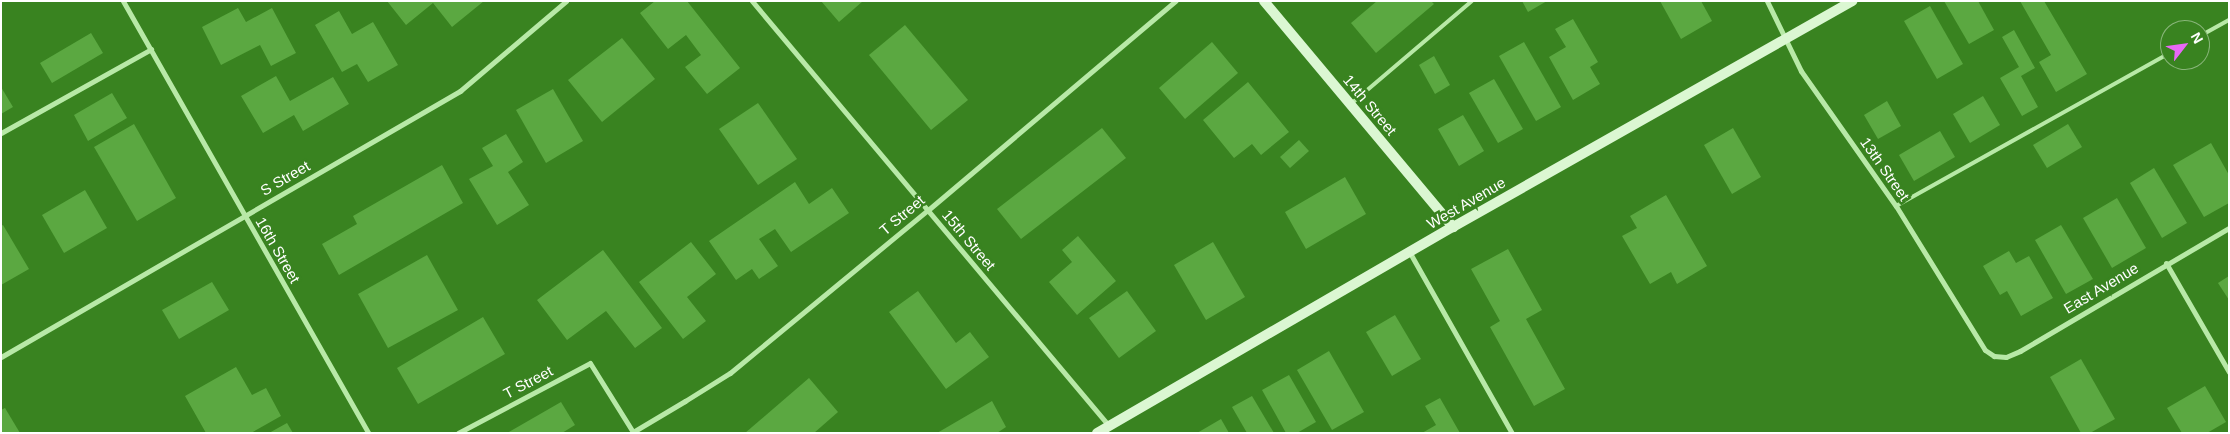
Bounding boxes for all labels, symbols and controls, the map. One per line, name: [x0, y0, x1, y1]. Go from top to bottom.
north arrow: [2160, 20, 2210, 70]
text: N: [2188, 30, 2207, 46]
street label: 14th Street: [1340, 71, 1400, 139]
street label: 13th Street: [1857, 134, 1913, 204]
street label: S Street: [257, 157, 313, 199]
street label: West Avenue: [1423, 173, 1509, 233]
street label: T Street: [876, 191, 928, 239]
street label: 15th Street: [939, 206, 999, 274]
street label: 16th Street: [252, 214, 304, 286]
street label: East Avenue: [2060, 258, 2142, 318]
street label: T Street: [500, 362, 556, 402]

